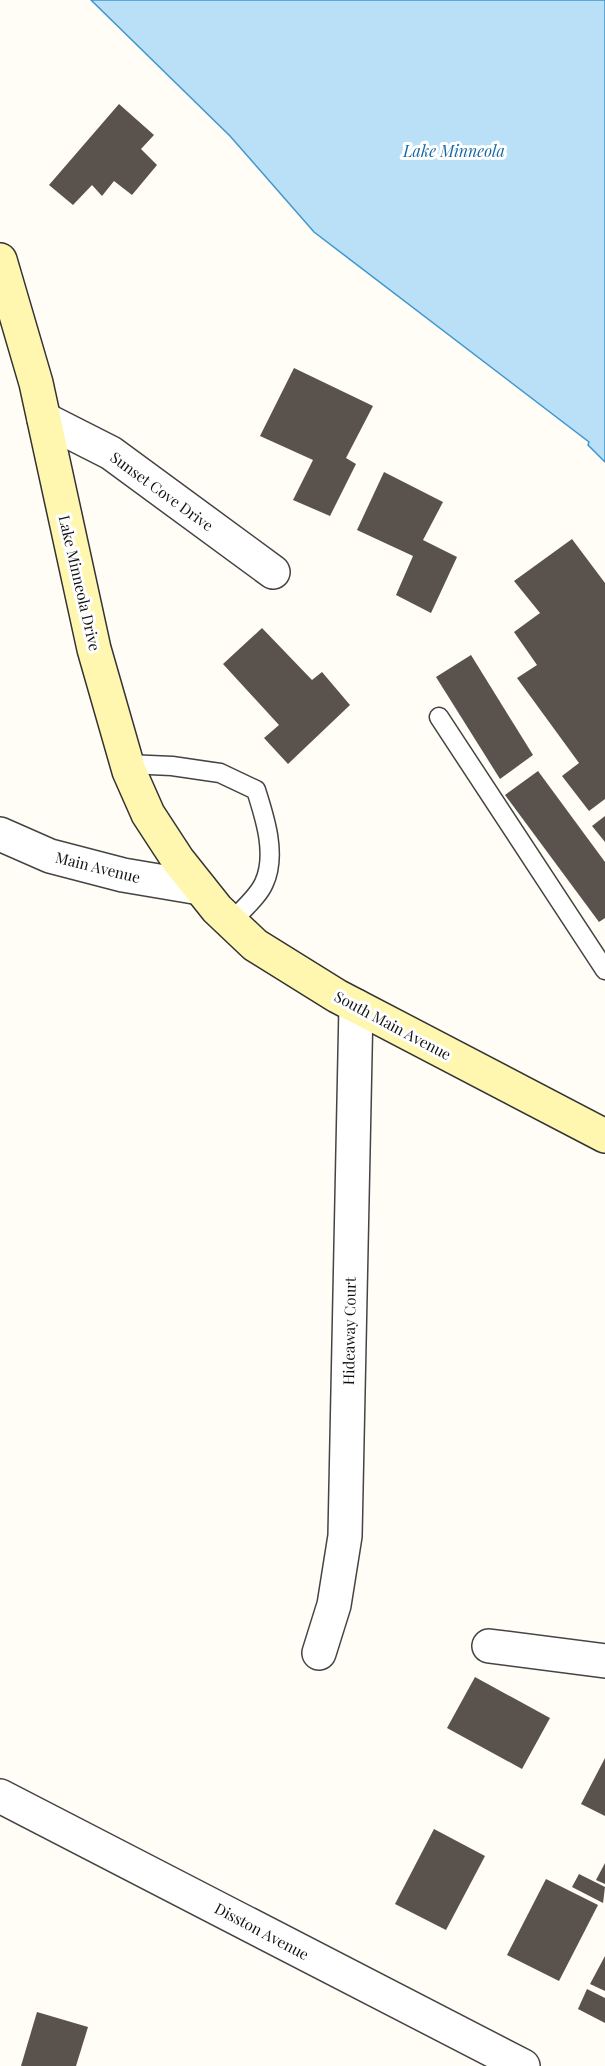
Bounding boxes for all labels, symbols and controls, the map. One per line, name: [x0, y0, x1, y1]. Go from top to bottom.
water label: Lake Minneola: [402, 140, 505, 161]
street label: Sunset Cove Drive: [107, 447, 217, 535]
street label: Lake Minneola Drive: [55, 513, 105, 653]
street label: Main Avenue: [54, 847, 142, 887]
street label: South Main Avenue: [331, 986, 455, 1064]
street label: Hideaway Court: [338, 1276, 360, 1385]
street label: Disston Avenue: [211, 1898, 313, 1964]

